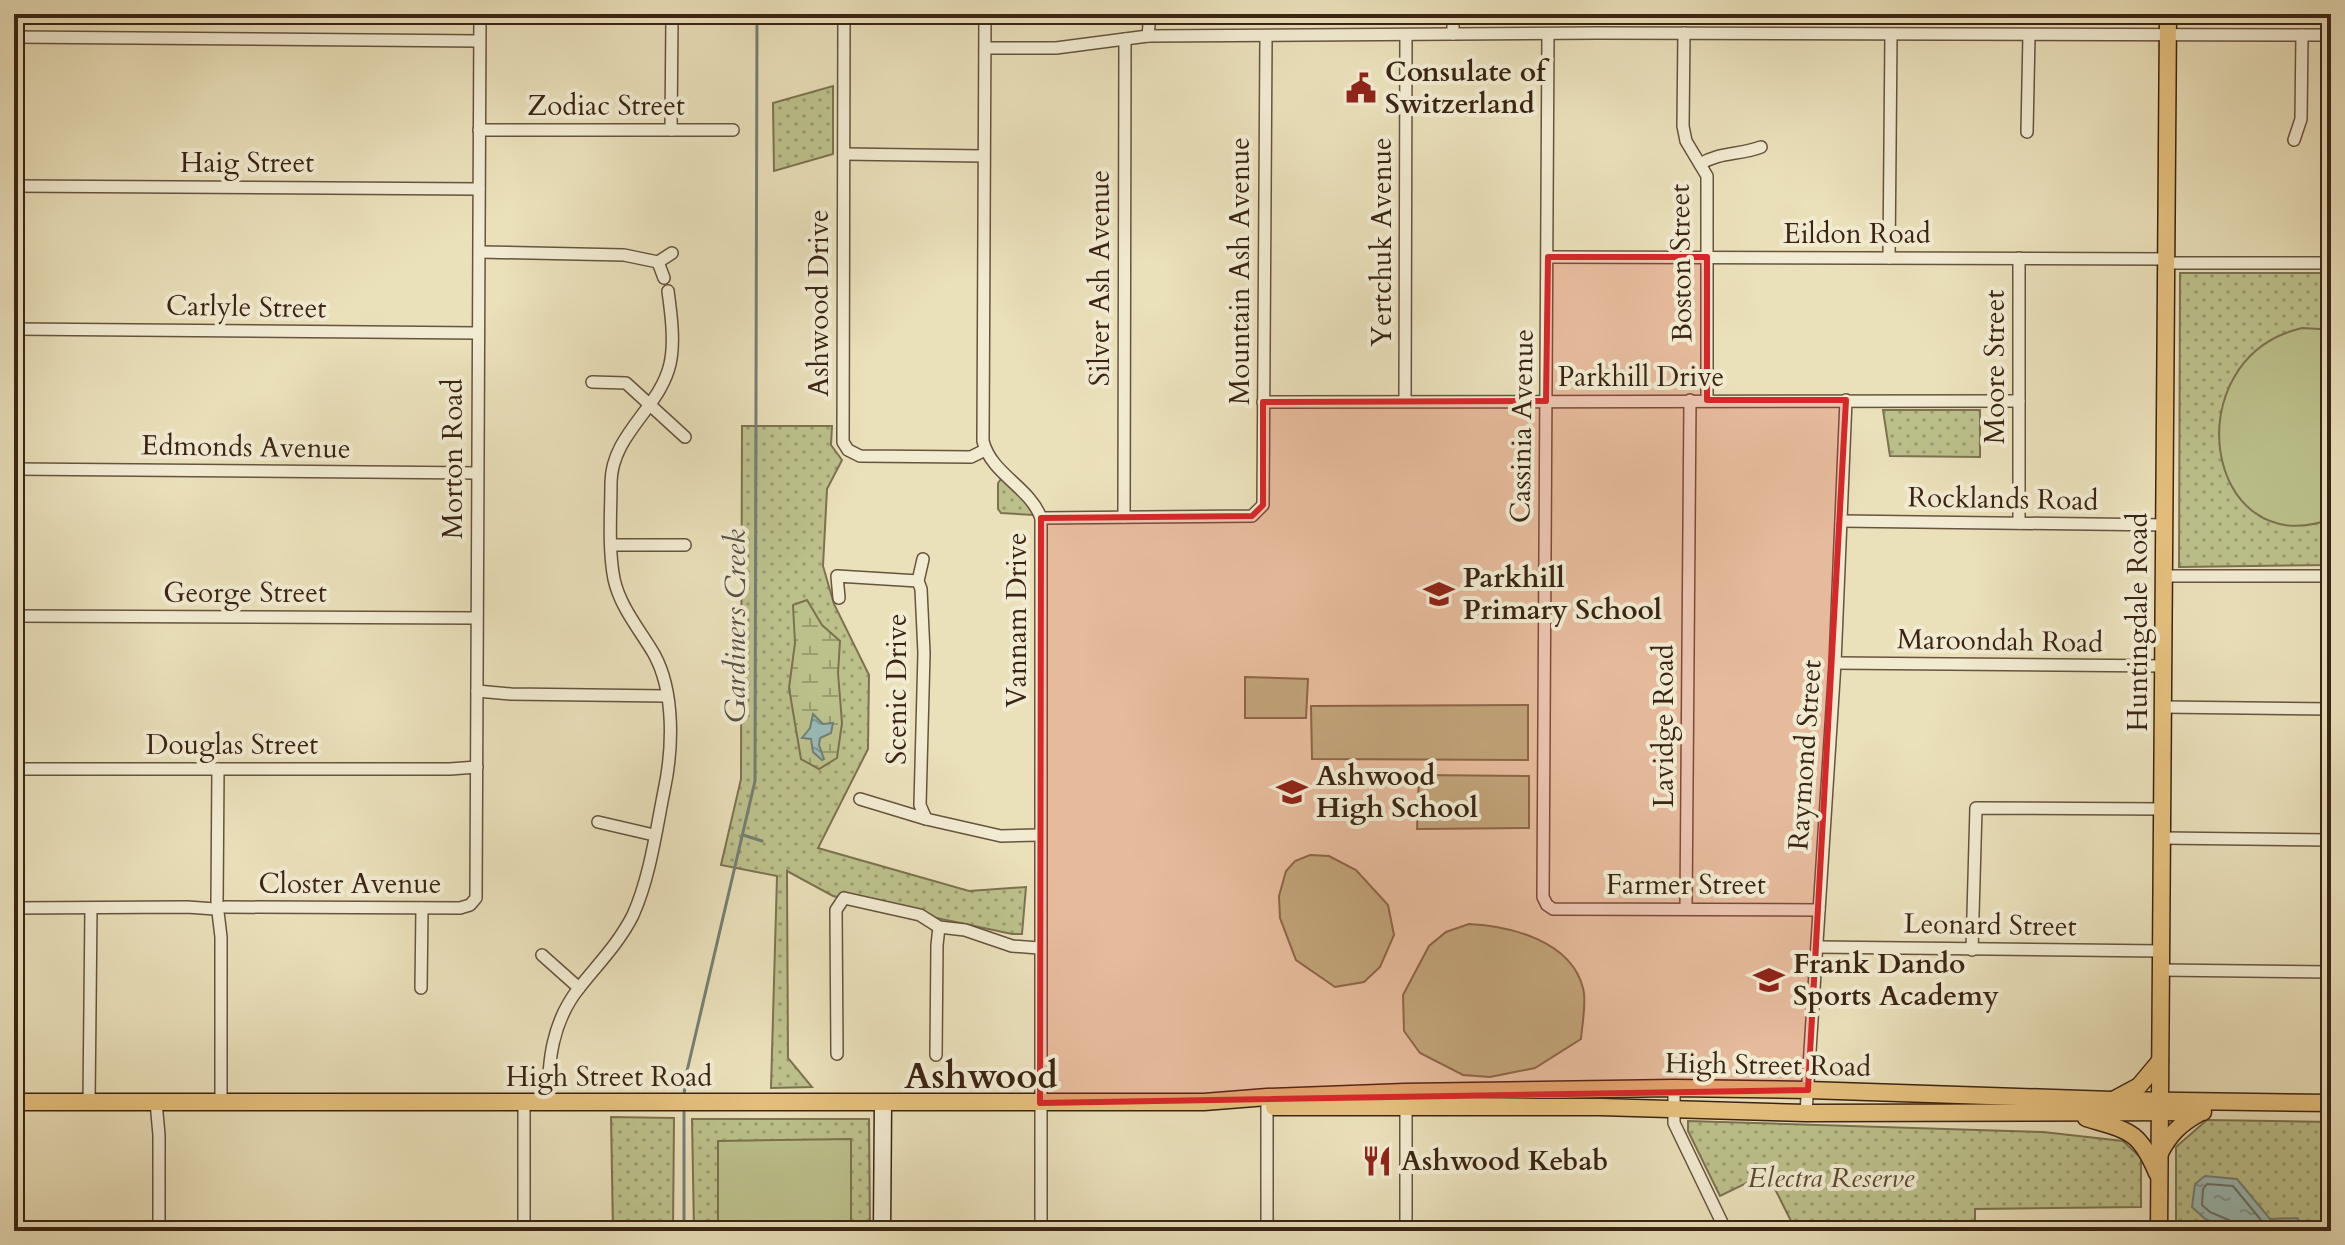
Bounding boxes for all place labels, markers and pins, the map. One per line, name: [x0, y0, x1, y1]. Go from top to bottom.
place label: Consulate of Switzerland: [1385, 53, 1550, 123]
public building icon: Consulate of Switzerland: [1344, 71, 1378, 105]
place label: Parkhill Primary School: [1463, 559, 1662, 629]
school or university icon: Parkhill Primary School: [1422, 577, 1456, 611]
place label: Ashwood High School: [1316, 757, 1478, 827]
school or university icon: Ashwood High School: [1275, 775, 1309, 809]
place label: Frank Dando Sports Academy: [1793, 945, 1999, 1015]
school or university icon: Frank Dando Sports Academy: [1752, 963, 1786, 997]
place label: Ashwood Kebab: [1401, 1142, 1608, 1180]
restaurant icon: Ashwood Kebab: [1360, 1144, 1394, 1178]

